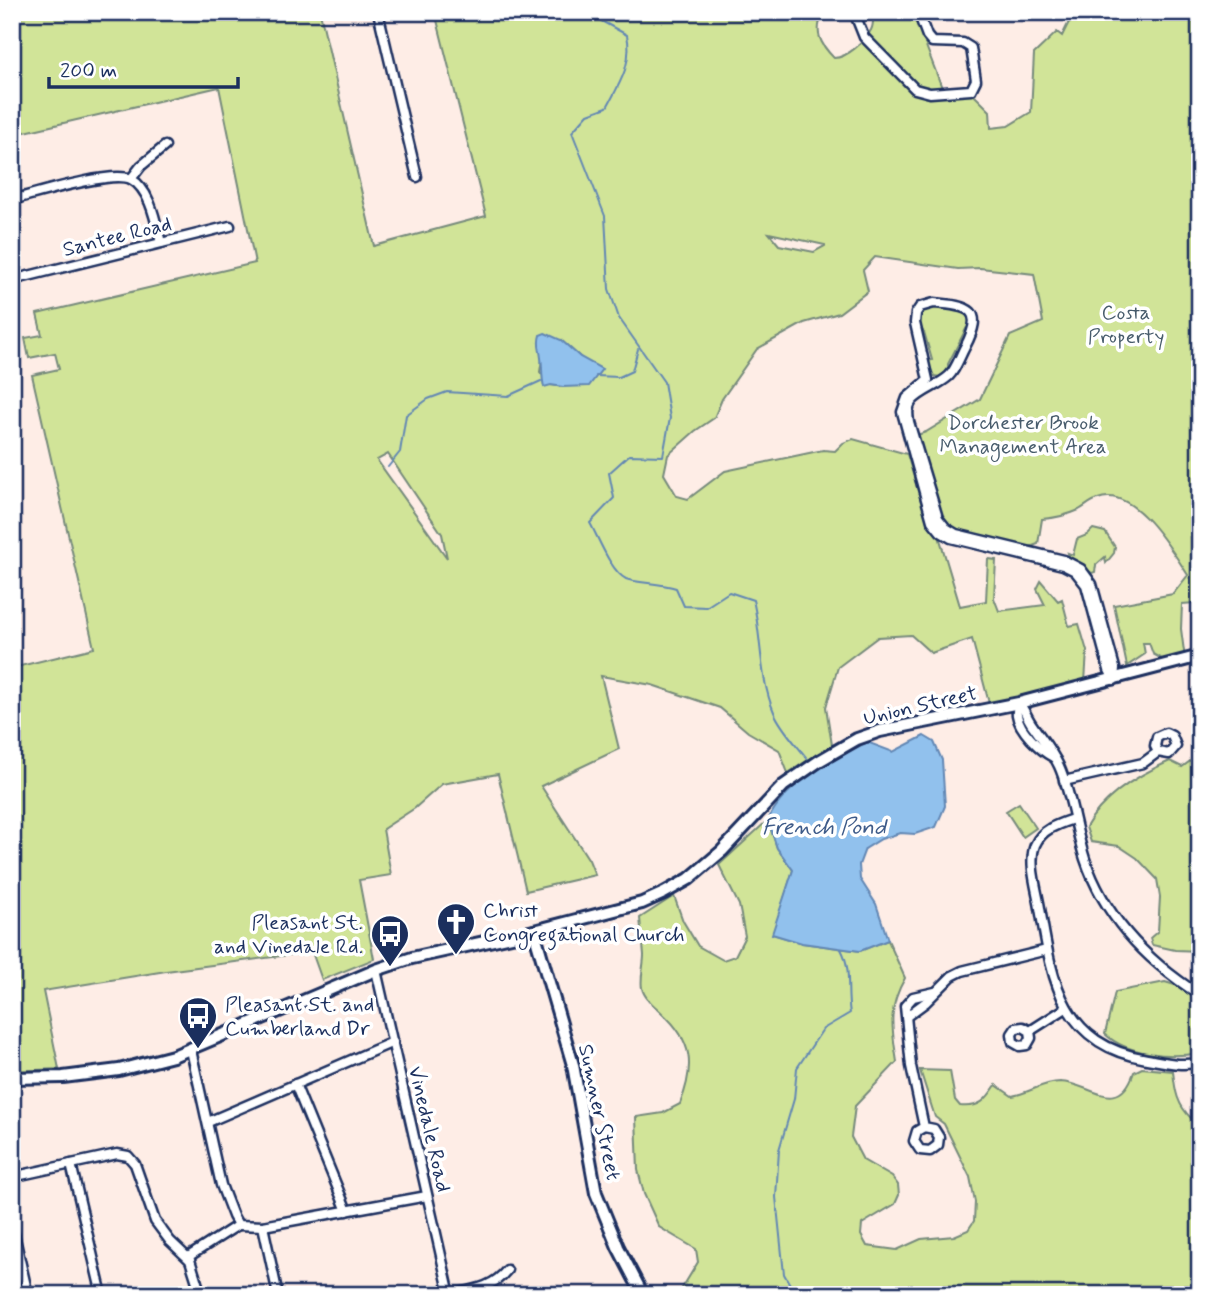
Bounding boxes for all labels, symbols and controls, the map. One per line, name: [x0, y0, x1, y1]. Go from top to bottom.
scale bar: [49, 46, 238, 90]
text: 200 m: [60, 57, 117, 85]
street label: Santee Road: [60, 210, 174, 264]
park label: Costa Property: [1088, 299, 1164, 351]
park label: Dorchester Brook Management Area: [939, 409, 1107, 462]
street label: Union Street: [861, 679, 980, 733]
water label: French Pond: [762, 813, 888, 843]
place label: Christ Congregational Church: [483, 897, 685, 951]
church icon: Christ Congregational Church: [435, 901, 477, 956]
place label: Pleasant St. and Vinedale Rd.: [214, 909, 363, 961]
bus stop icon: Pleasant St. and Vinedale Rd.: [369, 913, 411, 968]
place label: Pleasant St. and Cumberland Dr: [225, 991, 374, 1043]
bus stop icon: Pleasant St. and Cumberland Dr: [177, 995, 219, 1050]
street label: Sumner Street: [571, 1042, 627, 1183]
street label: Vinedale Road: [401, 1064, 457, 1195]

